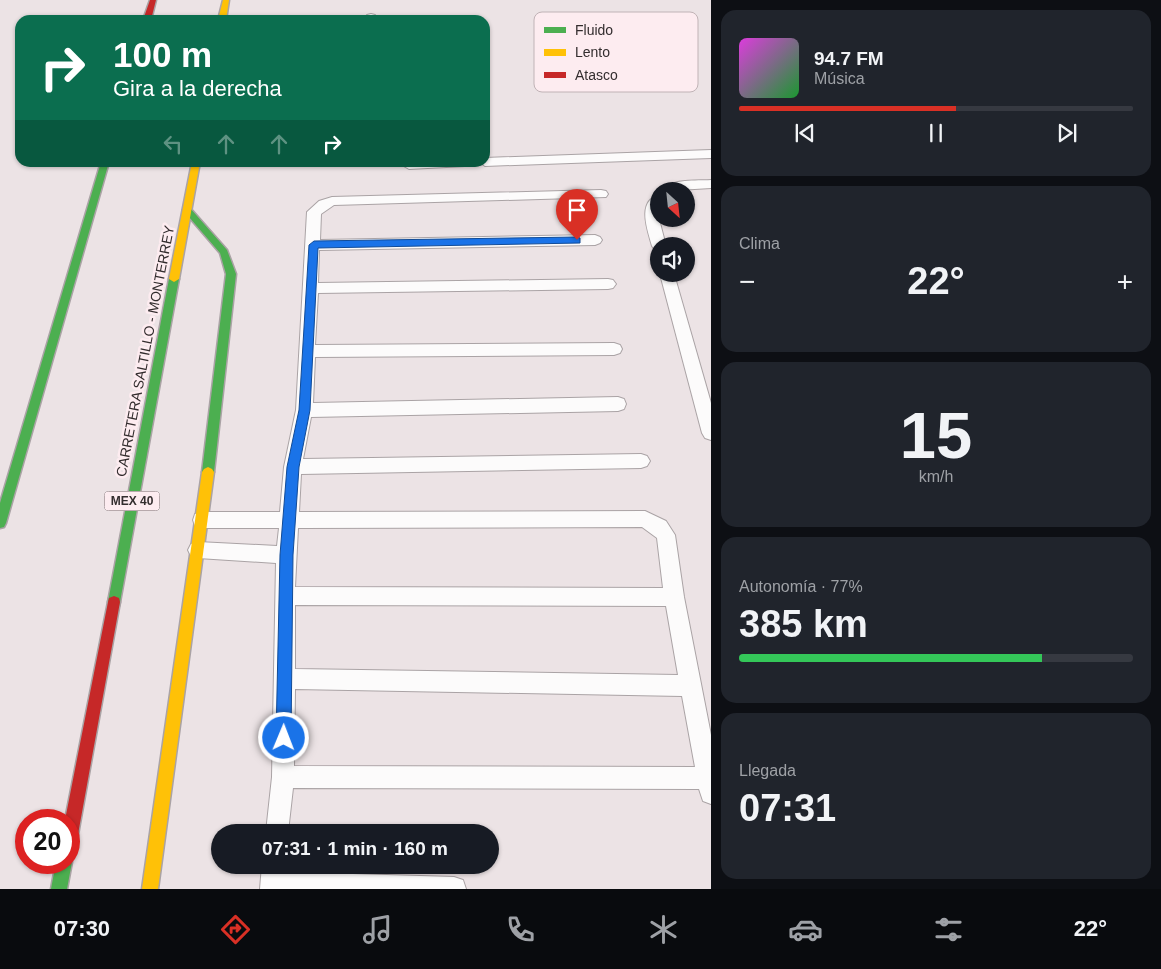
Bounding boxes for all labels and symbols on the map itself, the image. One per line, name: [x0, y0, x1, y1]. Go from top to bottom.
legend: [534, 12, 698, 92]
text: Fluido: [575, 22, 613, 38]
text: Lento: [575, 44, 610, 60]
text: Atasco: [575, 67, 618, 83]
north arrow: [650, 182, 695, 228]
pin: [556, 189, 598, 240]
street label: CARRETERA SALTILLO - MONTERREY: [113, 223, 177, 478]
road number: MEX 40: [104, 492, 160, 511]
position arrow: [257, 711, 309, 763]
speed limit sign: 20: [15, 809, 80, 874]

